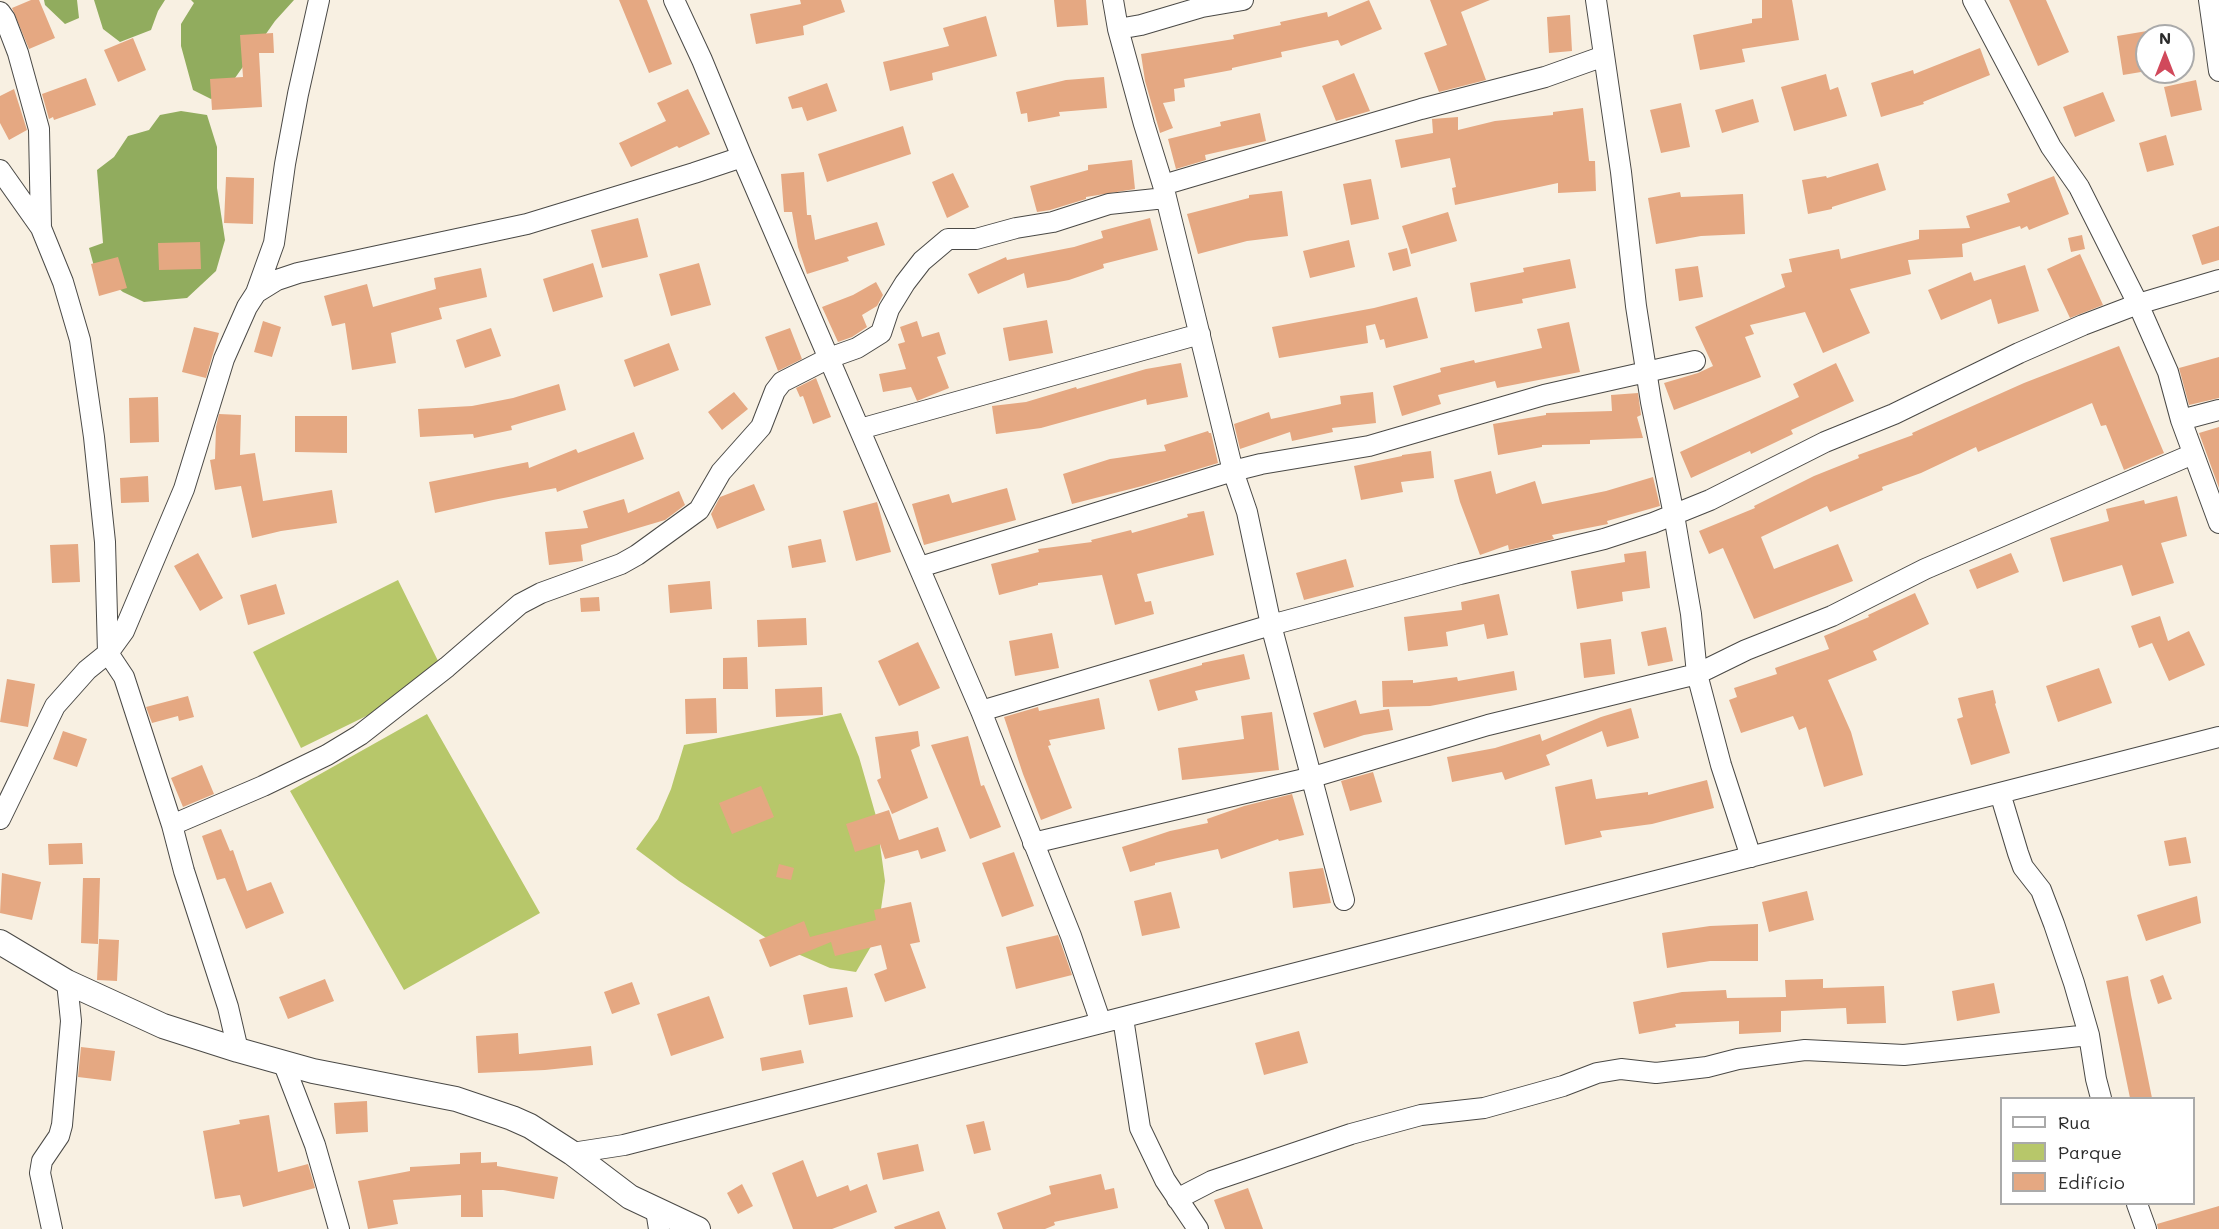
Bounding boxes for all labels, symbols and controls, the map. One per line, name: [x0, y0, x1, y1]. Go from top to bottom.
north arrow: [2135, 24, 2195, 84]
text: N: [2159, 27, 2171, 48]
legend: [2000, 1097, 2195, 1205]
text: Rua: [2058, 1110, 2091, 1134]
text: Parque: [2058, 1140, 2122, 1164]
text: Edifício: [2058, 1170, 2125, 1194]

